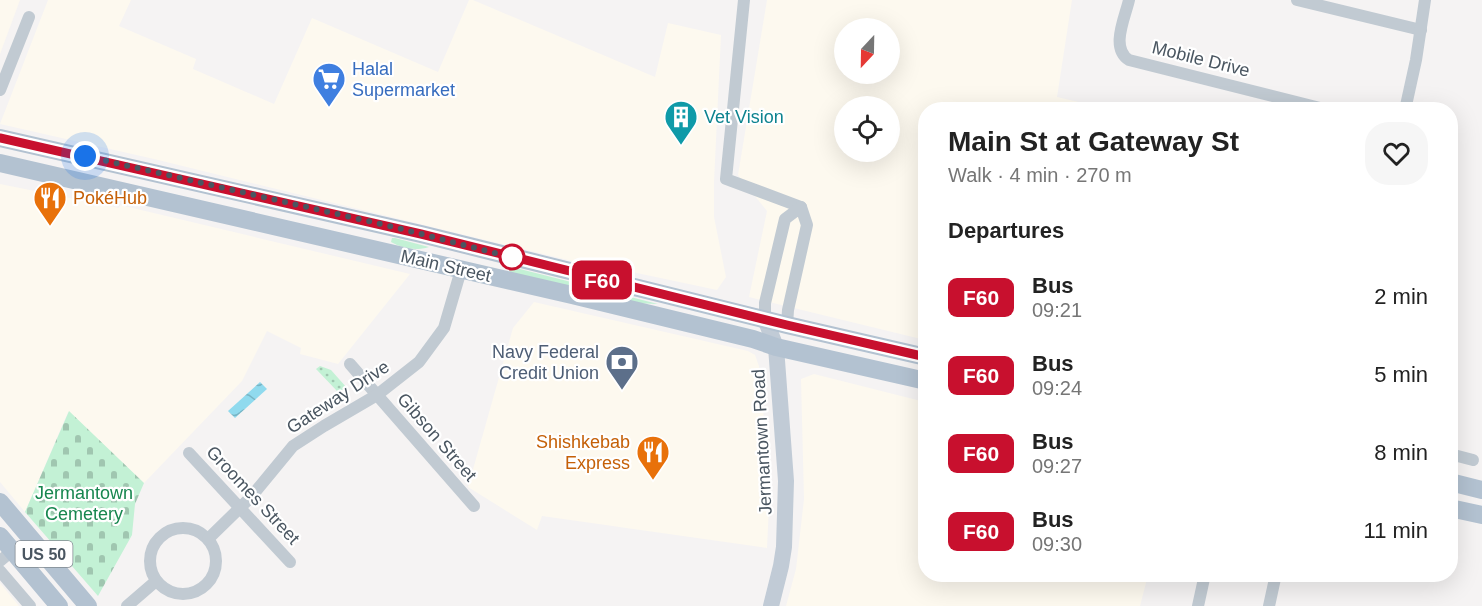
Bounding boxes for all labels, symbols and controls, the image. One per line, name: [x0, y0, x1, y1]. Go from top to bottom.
north arrow: [834, 18, 900, 84]
map controls: [834, 18, 900, 162]
street label: Mobile Drive: [1150, 37, 1252, 81]
place label: Halal Supermarket: [352, 59, 455, 100]
supermarket icon: Halal Supermarket: [311, 61, 347, 108]
button: locate: [834, 96, 900, 162]
building icon: Vet Vision: [663, 99, 699, 146]
place label: Vet Vision: [704, 107, 784, 127]
button: heart: [1365, 122, 1428, 185]
text: Main St at Gateway St: [948, 126, 1239, 157]
your location: [70, 141, 100, 171]
text: Walk · 4 min · 270 m: [948, 164, 1132, 186]
restaurant icon: PokéHub: [32, 180, 68, 227]
place label: PokéHub: [73, 188, 147, 208]
text: Departures: [948, 218, 1064, 243]
unlabelled marker: [499, 244, 525, 270]
street label: Main Street: [399, 246, 493, 286]
line badge: F60: [568, 260, 636, 300]
text: F60: [584, 269, 620, 292]
text: Bus: [1032, 273, 1074, 298]
text: 2 min: [1374, 284, 1428, 309]
text: F60: [963, 286, 999, 309]
text: 09:21: [1032, 299, 1082, 321]
place label: Navy Federal Credit Union: [492, 342, 599, 383]
bank icon: Navy Federal Credit Union: [604, 344, 640, 391]
text: Bus: [1032, 351, 1074, 376]
street label: Gateway Drive: [283, 356, 393, 438]
text: 5 min: [1374, 362, 1428, 387]
text: F60: [963, 364, 999, 387]
street label: Jermantown Road: [748, 369, 776, 515]
text: 09:24: [1032, 377, 1082, 399]
street label: Gibson Street: [393, 389, 481, 485]
text: Bus: [1032, 429, 1074, 454]
place label: Shishkebab Express: [536, 432, 630, 473]
restaurant icon: Shishkebab Express: [635, 434, 671, 481]
text: 8 min: [1374, 440, 1428, 465]
street label: Groomes Street: [202, 442, 304, 548]
text: F60: [963, 442, 999, 465]
text: 09:27: [1032, 455, 1082, 477]
park label: Jermantown Cemetery: [35, 483, 133, 524]
text: Bus: [1032, 507, 1074, 532]
text: 11 min: [1364, 518, 1428, 543]
text: F60: [963, 520, 999, 543]
text: 09:30: [1032, 533, 1082, 555]
road number: US 50: [15, 541, 72, 567]

